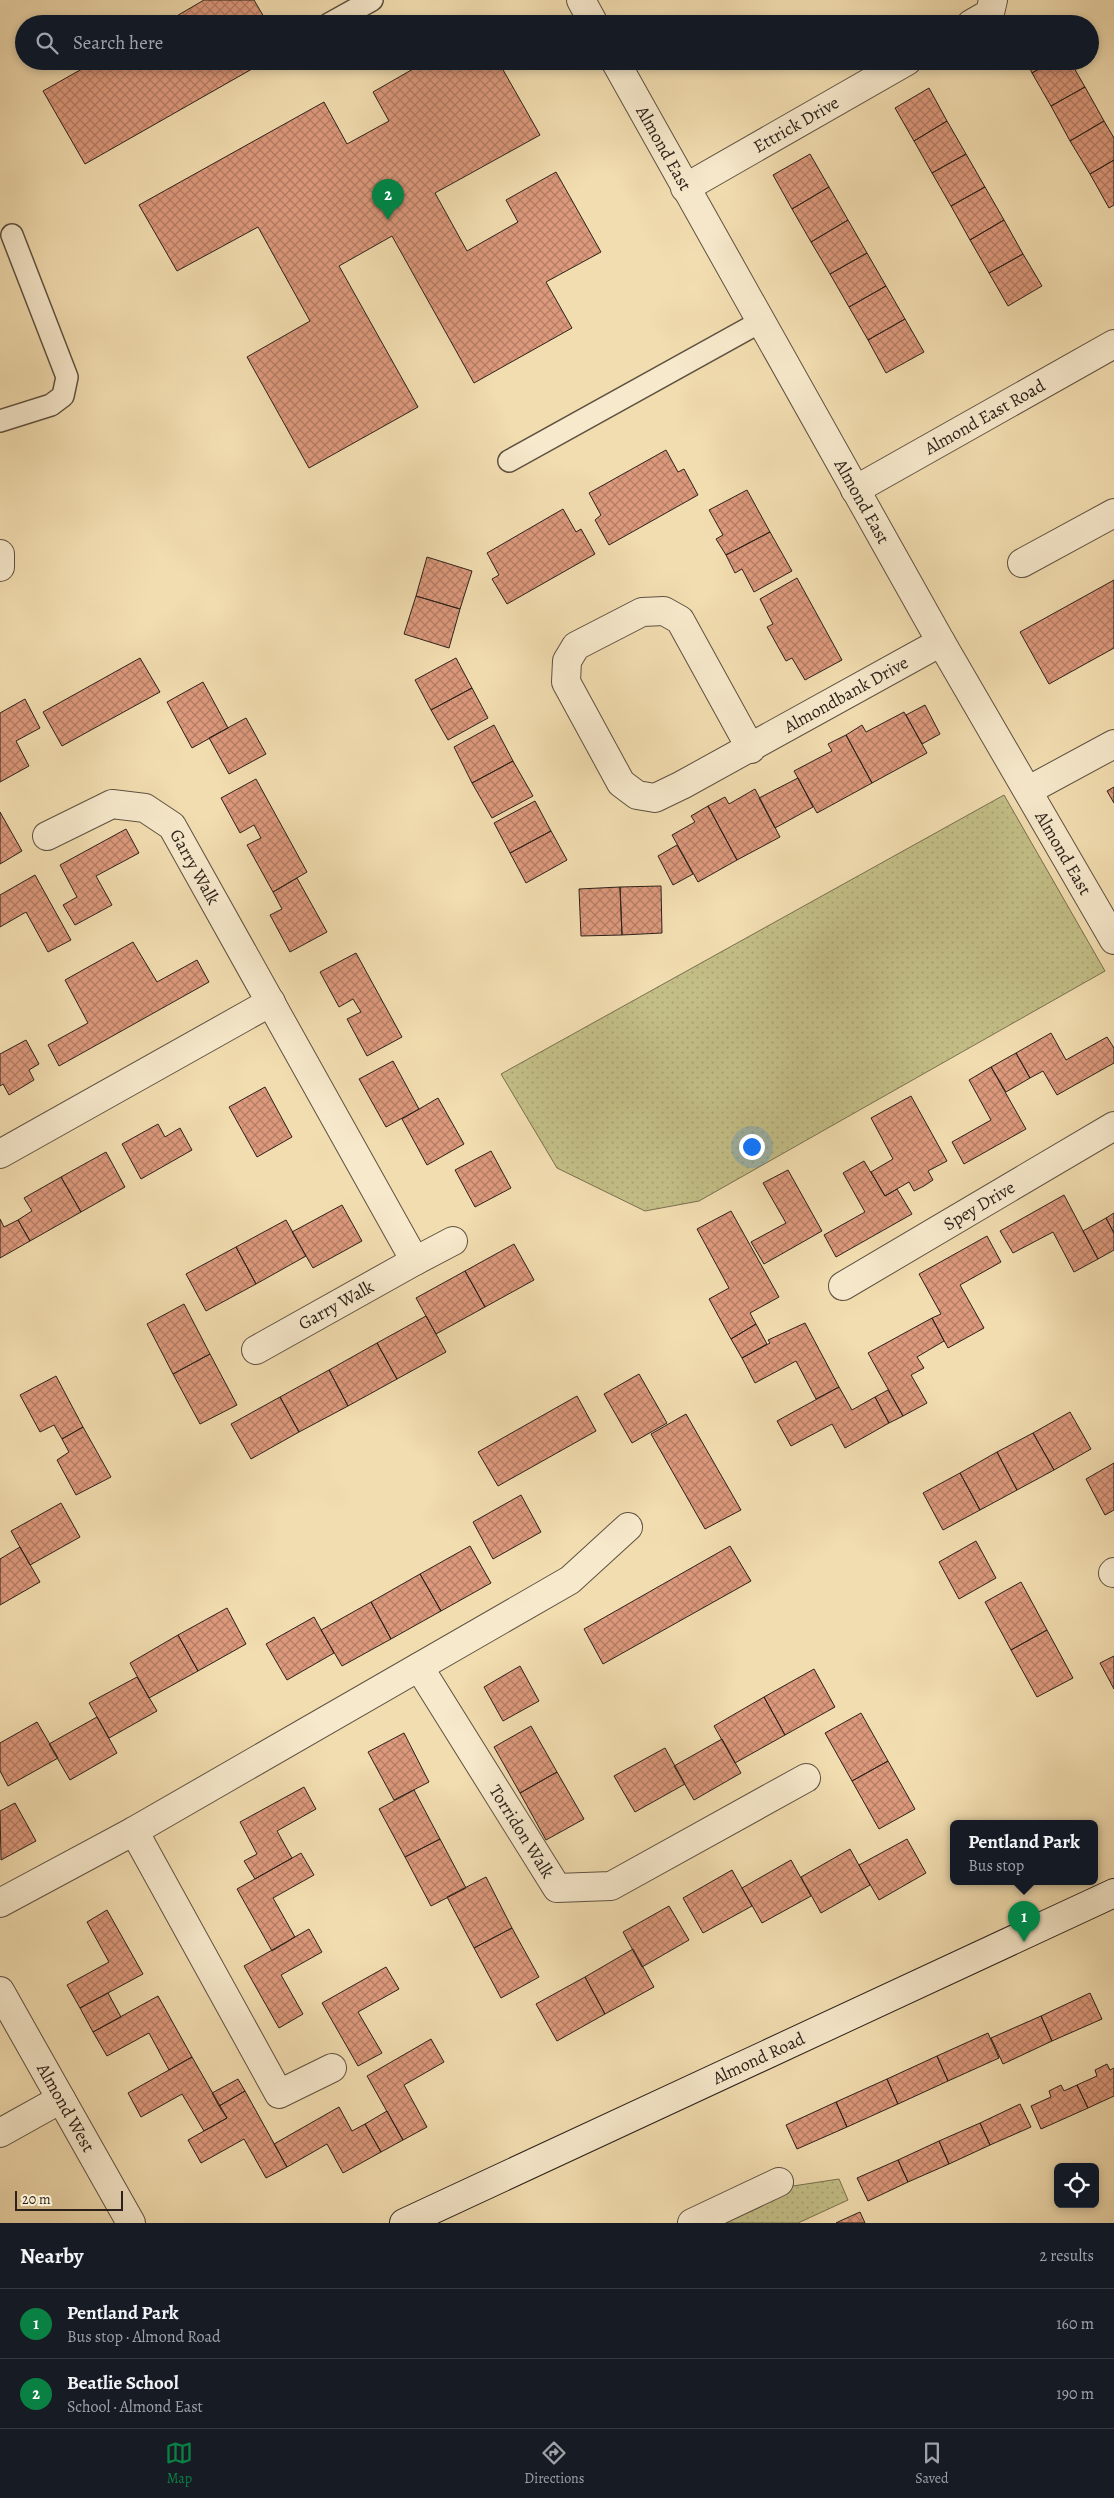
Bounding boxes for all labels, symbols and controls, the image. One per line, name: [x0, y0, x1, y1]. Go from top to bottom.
search box: [15, 15, 1099, 70]
icon: search: [33, 29, 61, 57]
text: Search here: [73, 30, 163, 56]
street label: Ettrick Drive: [749, 90, 843, 158]
street label: Almond East: [630, 101, 697, 195]
pin: 2: [372, 179, 404, 220]
street label: Almond East Road: [919, 373, 1050, 461]
street label: Almond East: [828, 454, 895, 548]
street label: Almondbank Drive: [779, 650, 912, 739]
street label: Almond East: [1029, 806, 1097, 899]
street label: Garry Walk: [164, 825, 226, 909]
your location: [739, 1134, 765, 1160]
street label: Spey Drive: [939, 1175, 1019, 1236]
street label: Garry Walk: [294, 1274, 378, 1336]
street label: Torridon Walk: [484, 1780, 560, 1883]
popup: [950, 1820, 1098, 1885]
text: Pentland Park: [968, 1829, 1080, 1855]
text: Bus stop: [968, 1855, 1024, 1877]
pin: 1: [1008, 1901, 1040, 1942]
street label: Almond Road: [708, 2026, 809, 2090]
street label: Almond West: [31, 2058, 101, 2156]
map controls: [1054, 2163, 1099, 2208]
button: locate: [1054, 2163, 1099, 2208]
scale bar: [15, 2188, 122, 2211]
text: 20 m: [22, 2190, 51, 2209]
text: Nearby: [20, 2242, 83, 2270]
text: 2 results: [1039, 2245, 1094, 2267]
text: Pentland Park: [67, 2300, 179, 2326]
text: 1: [33, 2313, 39, 2335]
text: 160 m: [1056, 2313, 1094, 2335]
text: Bus stop · Almond Road: [67, 2326, 221, 2348]
text: Beatlie School: [67, 2370, 179, 2396]
text: 2: [32, 2383, 40, 2405]
text: 190 m: [1056, 2383, 1094, 2405]
text: School · Almond East: [67, 2396, 203, 2418]
tab: Map: [165, 2439, 193, 2488]
tab: Directions: [524, 2439, 584, 2488]
tab: Saved: [915, 2439, 949, 2488]

